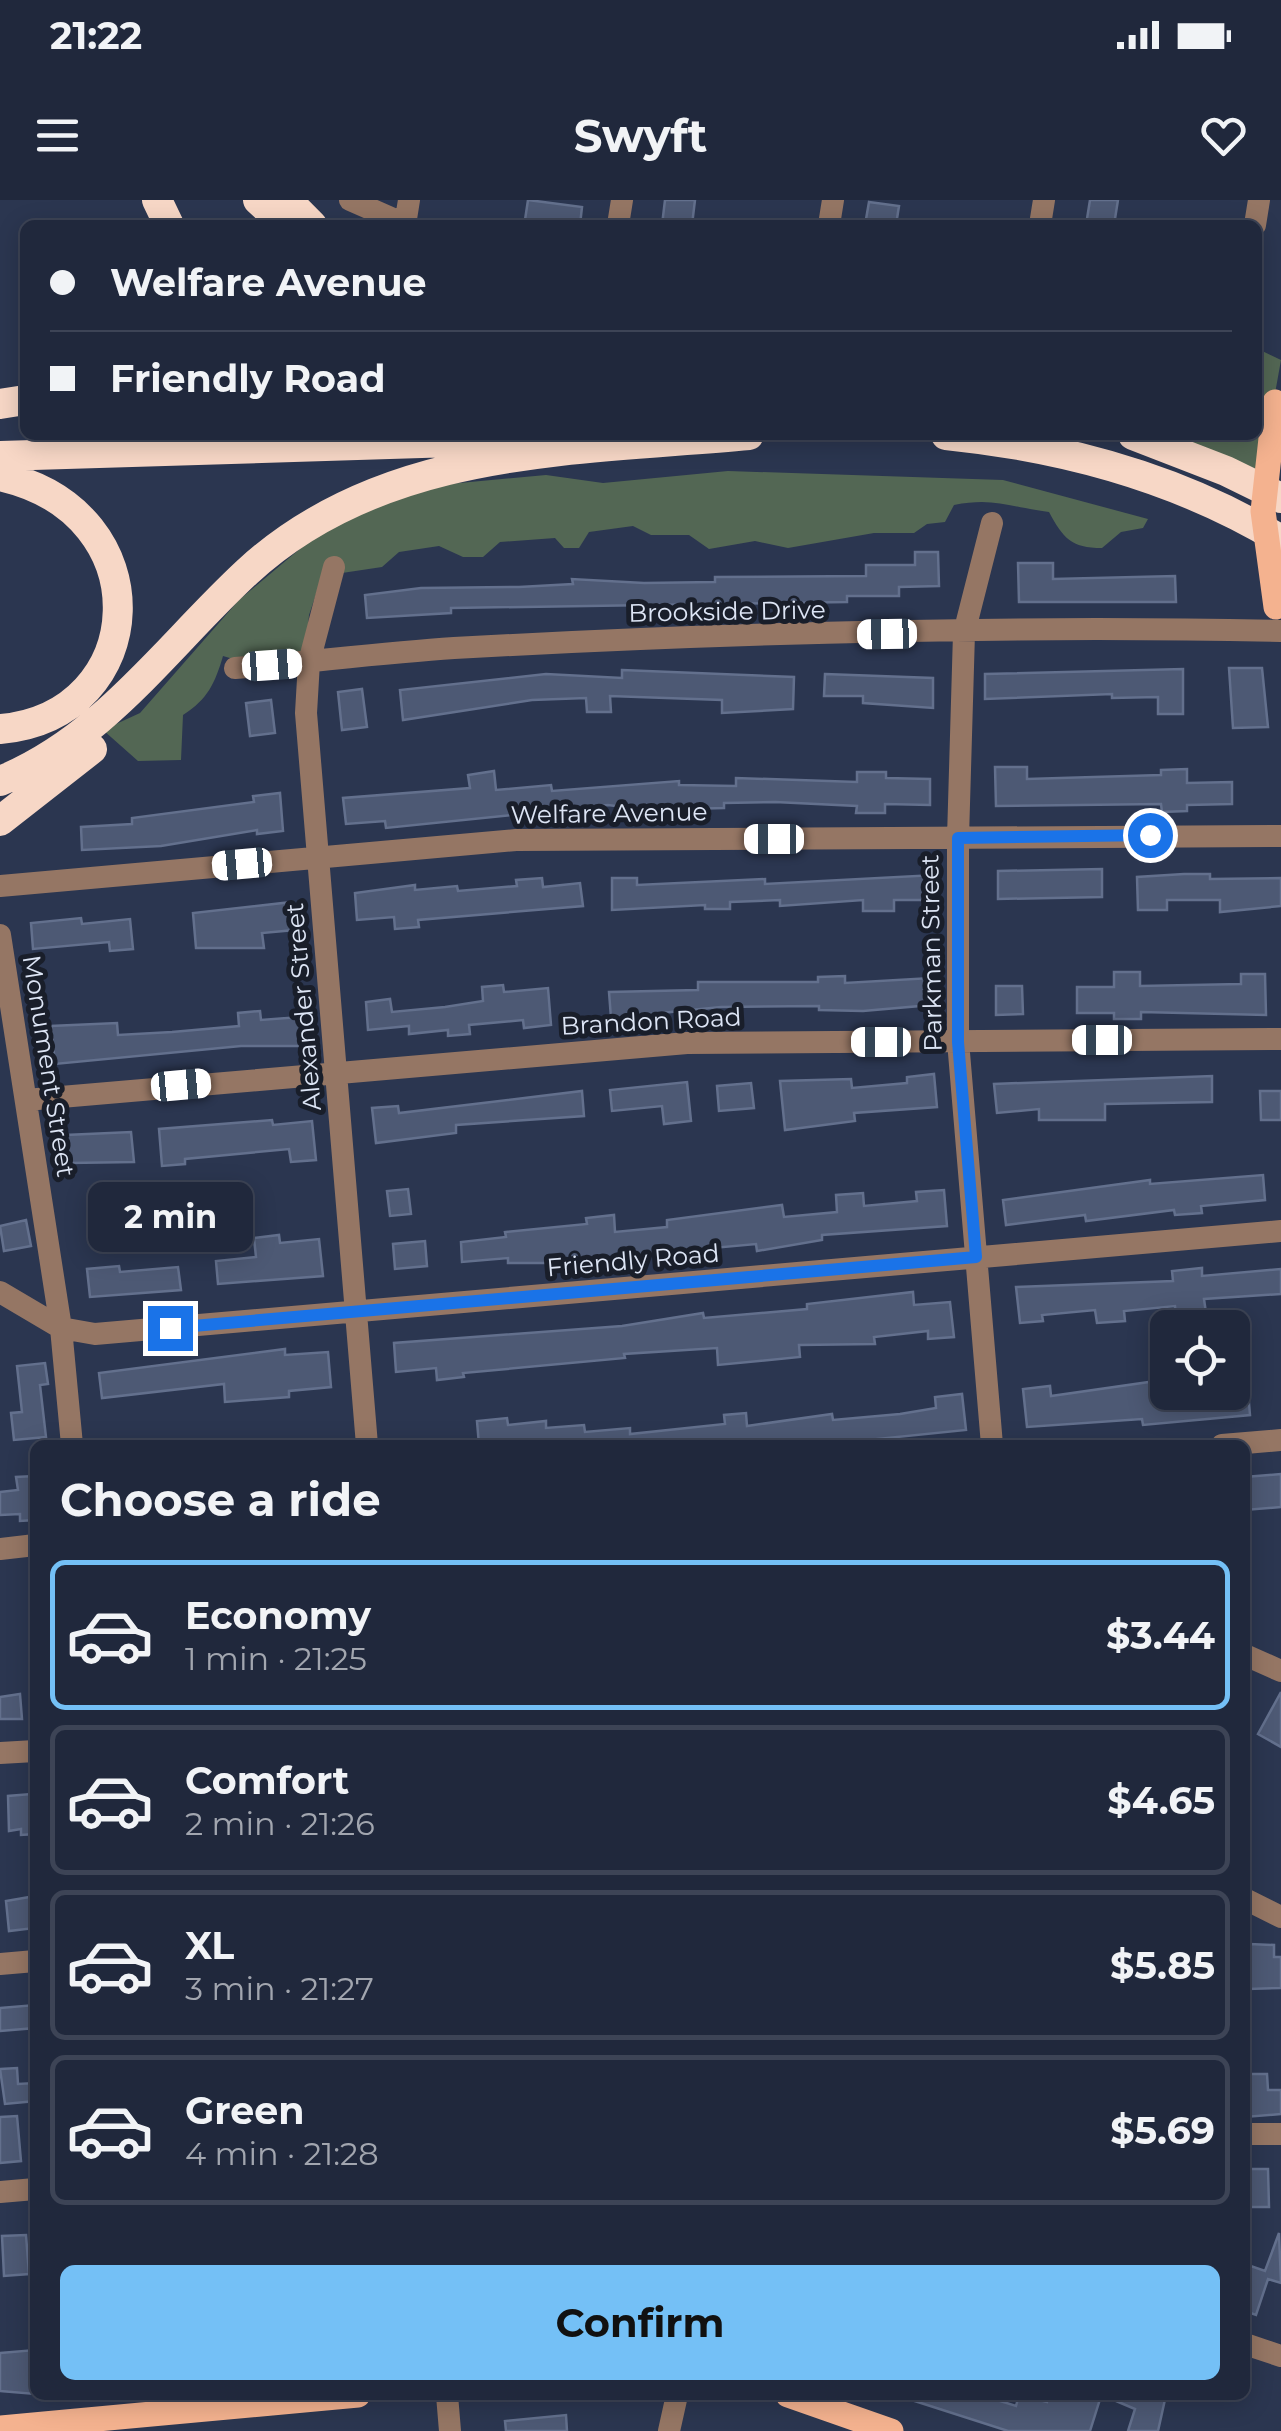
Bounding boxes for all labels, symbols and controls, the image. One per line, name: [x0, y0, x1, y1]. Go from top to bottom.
text: 21:22: [50, 12, 142, 59]
icon: menu: [30, 108, 85, 163]
text: Swyft: [574, 108, 707, 163]
icon: heart: [1196, 108, 1251, 163]
text: Welfare Avenue: [110, 259, 427, 306]
text: Friendly Road: [110, 355, 386, 402]
street label: Brookside Drive: [628, 594, 826, 628]
car: [857, 618, 917, 650]
car: [241, 648, 303, 682]
street label: Welfare Avenue: [510, 796, 708, 830]
route start: [1128, 813, 1173, 858]
car: [744, 824, 804, 854]
car: [211, 846, 273, 882]
street label: Parkman Street: [914, 854, 948, 1052]
street label: Alexander Street: [279, 902, 327, 1112]
street label: Monument Street: [17, 953, 81, 1179]
street label: Brandon Road: [560, 1001, 742, 1041]
car: [1072, 1025, 1132, 1055]
car: [851, 1027, 911, 1057]
car: [150, 1067, 212, 1103]
callout: 2 min: [88, 1183, 252, 1253]
text: 2 min: [124, 1197, 217, 1236]
street label: Friendly Road: [545, 1238, 721, 1282]
route end: [148, 1306, 193, 1351]
map controls: [1150, 1310, 1250, 1410]
button: locate: [1150, 1310, 1250, 1410]
text: Choose a ride: [60, 1472, 381, 1527]
icon: car: [65, 1590, 155, 1680]
text: Economy: [185, 1592, 371, 1639]
text: $3.44: [1106, 1612, 1215, 1659]
text: 1 min · 21:25: [185, 1639, 367, 1678]
icon: car: [65, 1755, 155, 1845]
text: Comfort: [185, 1757, 349, 1804]
text: $4.65: [1107, 1777, 1215, 1824]
text: 2 min · 21:26: [185, 1804, 375, 1843]
icon: car: [65, 1920, 155, 2010]
text: XL: [185, 1922, 234, 1969]
text: $5.85: [1110, 1942, 1215, 1989]
text: 3 min · 21:27: [185, 1969, 374, 2008]
icon: car: [65, 2085, 155, 2175]
text: Green: [185, 2087, 305, 2134]
text: $5.69: [1110, 2107, 1215, 2154]
text: 4 min · 21:28: [185, 2134, 379, 2173]
button: Confirm: [60, 2265, 1220, 2380]

